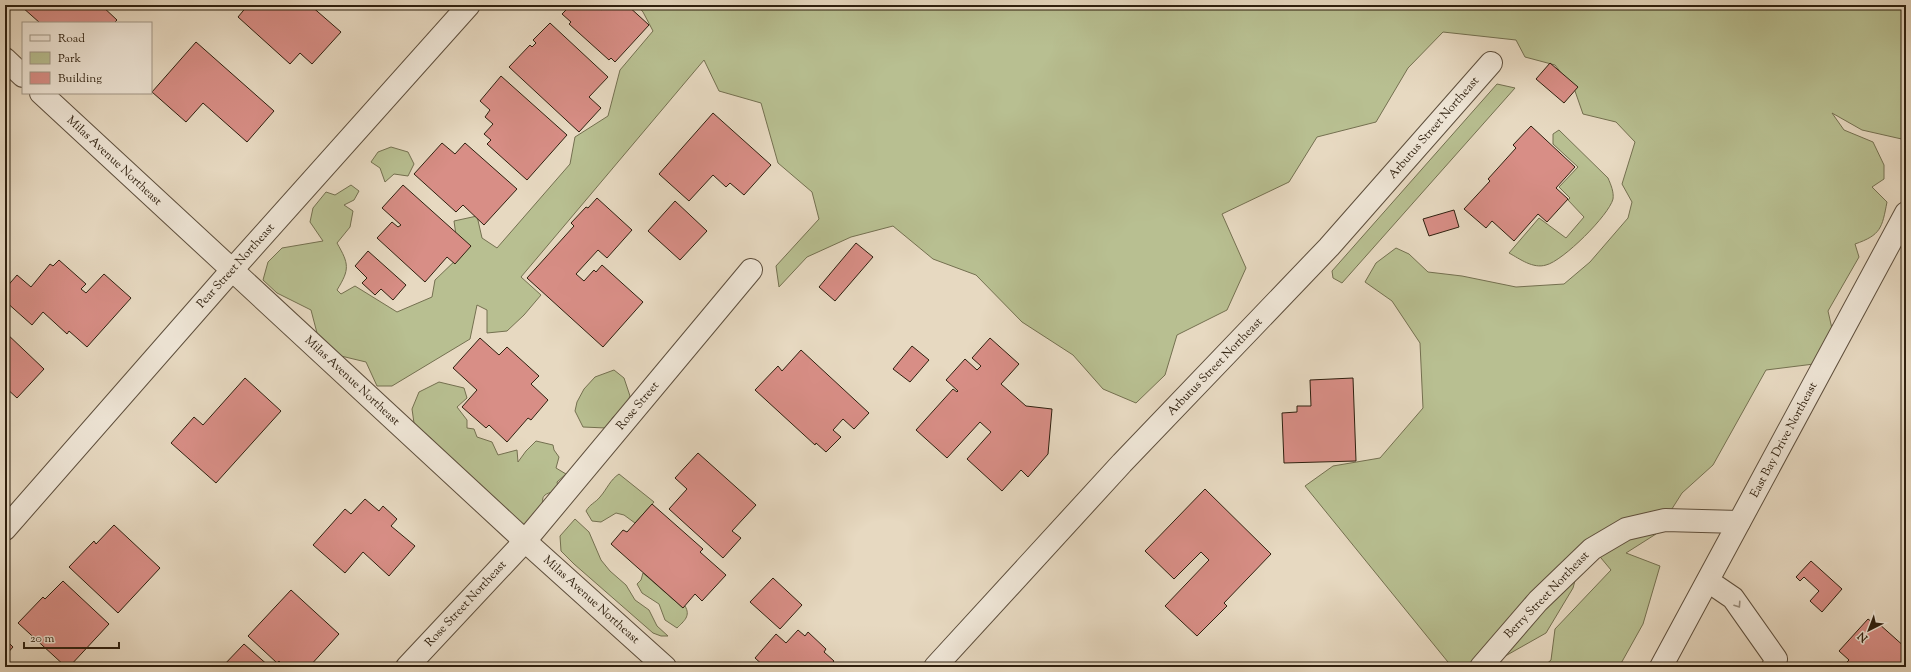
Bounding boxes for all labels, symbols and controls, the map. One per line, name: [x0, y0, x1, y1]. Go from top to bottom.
legend: [22, 22, 152, 94]
text: Road: [58, 30, 85, 48]
text: Park: [58, 50, 81, 68]
text: Building: [58, 70, 102, 88]
street label: Arbutus Street Northeast: [1384, 73, 1484, 183]
street label: Milas Avenue Northeast: [62, 112, 166, 210]
street label: Pear Street Northeast: [193, 219, 279, 313]
street label: Arbutus Street Northeast: [1163, 314, 1267, 420]
street label: Milas Avenue Northeast: [300, 332, 404, 430]
street label: Rose Street: [612, 378, 664, 434]
street label: East Bay Drive Northeast: [1746, 379, 1822, 501]
street label: Berry Street Northeast: [1500, 547, 1594, 643]
street label: Milas Avenue Northeast: [539, 552, 643, 648]
street label: Rose Street Northeast: [421, 557, 511, 651]
one-way arrow: [1733, 601, 1741, 608]
north arrow: [1849, 610, 1889, 650]
scale bar: [24, 624, 119, 650]
text: N: [1854, 628, 1872, 646]
text: 20 m: [30, 630, 55, 648]

